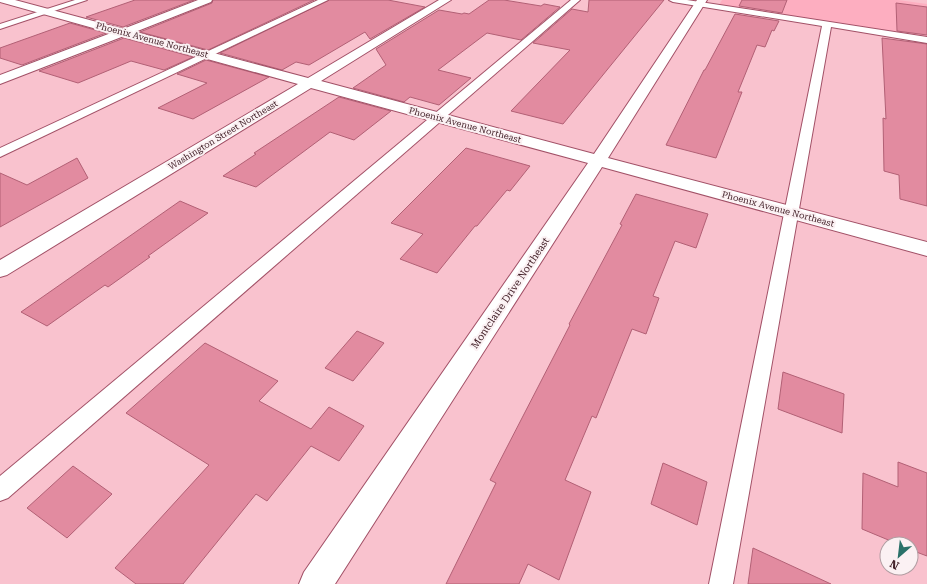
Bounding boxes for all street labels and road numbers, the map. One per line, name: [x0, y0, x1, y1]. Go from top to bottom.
street label: Phoenix Avenue Northeast: [95, 20, 210, 60]
street label: Washington Street Northeast: [167, 98, 280, 172]
street label: Phoenix Avenue Northeast: [408, 105, 523, 145]
street label: Phoenix Avenue Northeast: [721, 189, 836, 229]
street label: Montclaire Drive Northeast: [469, 235, 551, 351]

